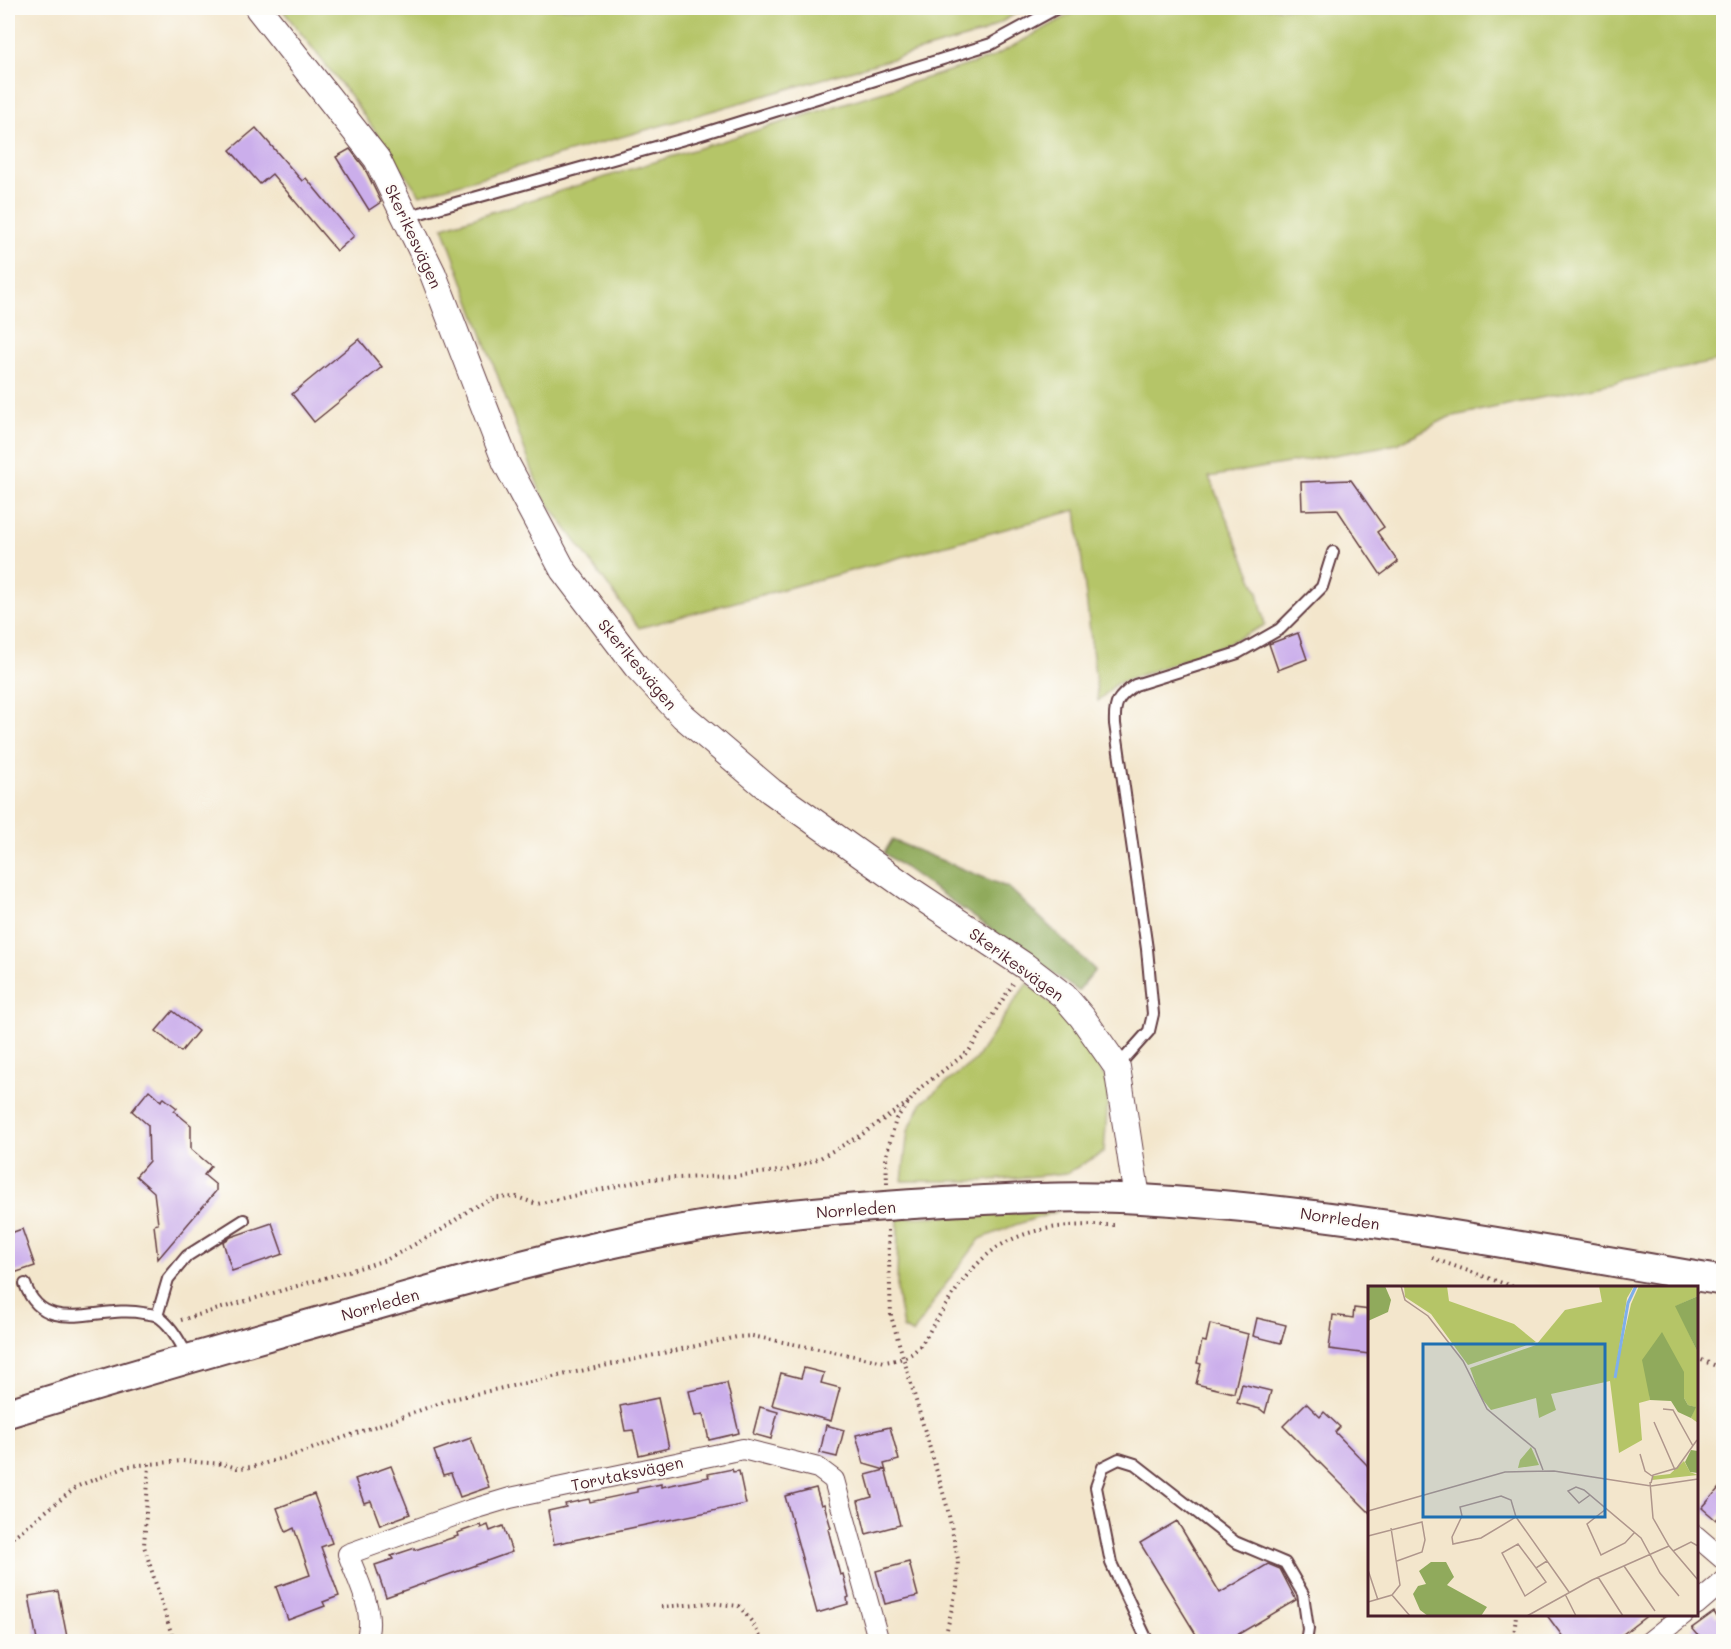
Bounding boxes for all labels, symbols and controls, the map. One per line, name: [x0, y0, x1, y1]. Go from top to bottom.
street label: Skerikesvägen: [381, 181, 447, 291]
street label: Skerikesvägen: [594, 614, 682, 714]
street label: Skerikesvägen: [965, 922, 1069, 1006]
street label: Norrleden: [815, 1196, 897, 1222]
street label: Norrleden: [1299, 1202, 1381, 1234]
street label: Norrleden: [339, 1283, 421, 1325]
inset map: [1368, 1286, 1698, 1616]
street label: Torvtaksvägen: [569, 1451, 685, 1495]

